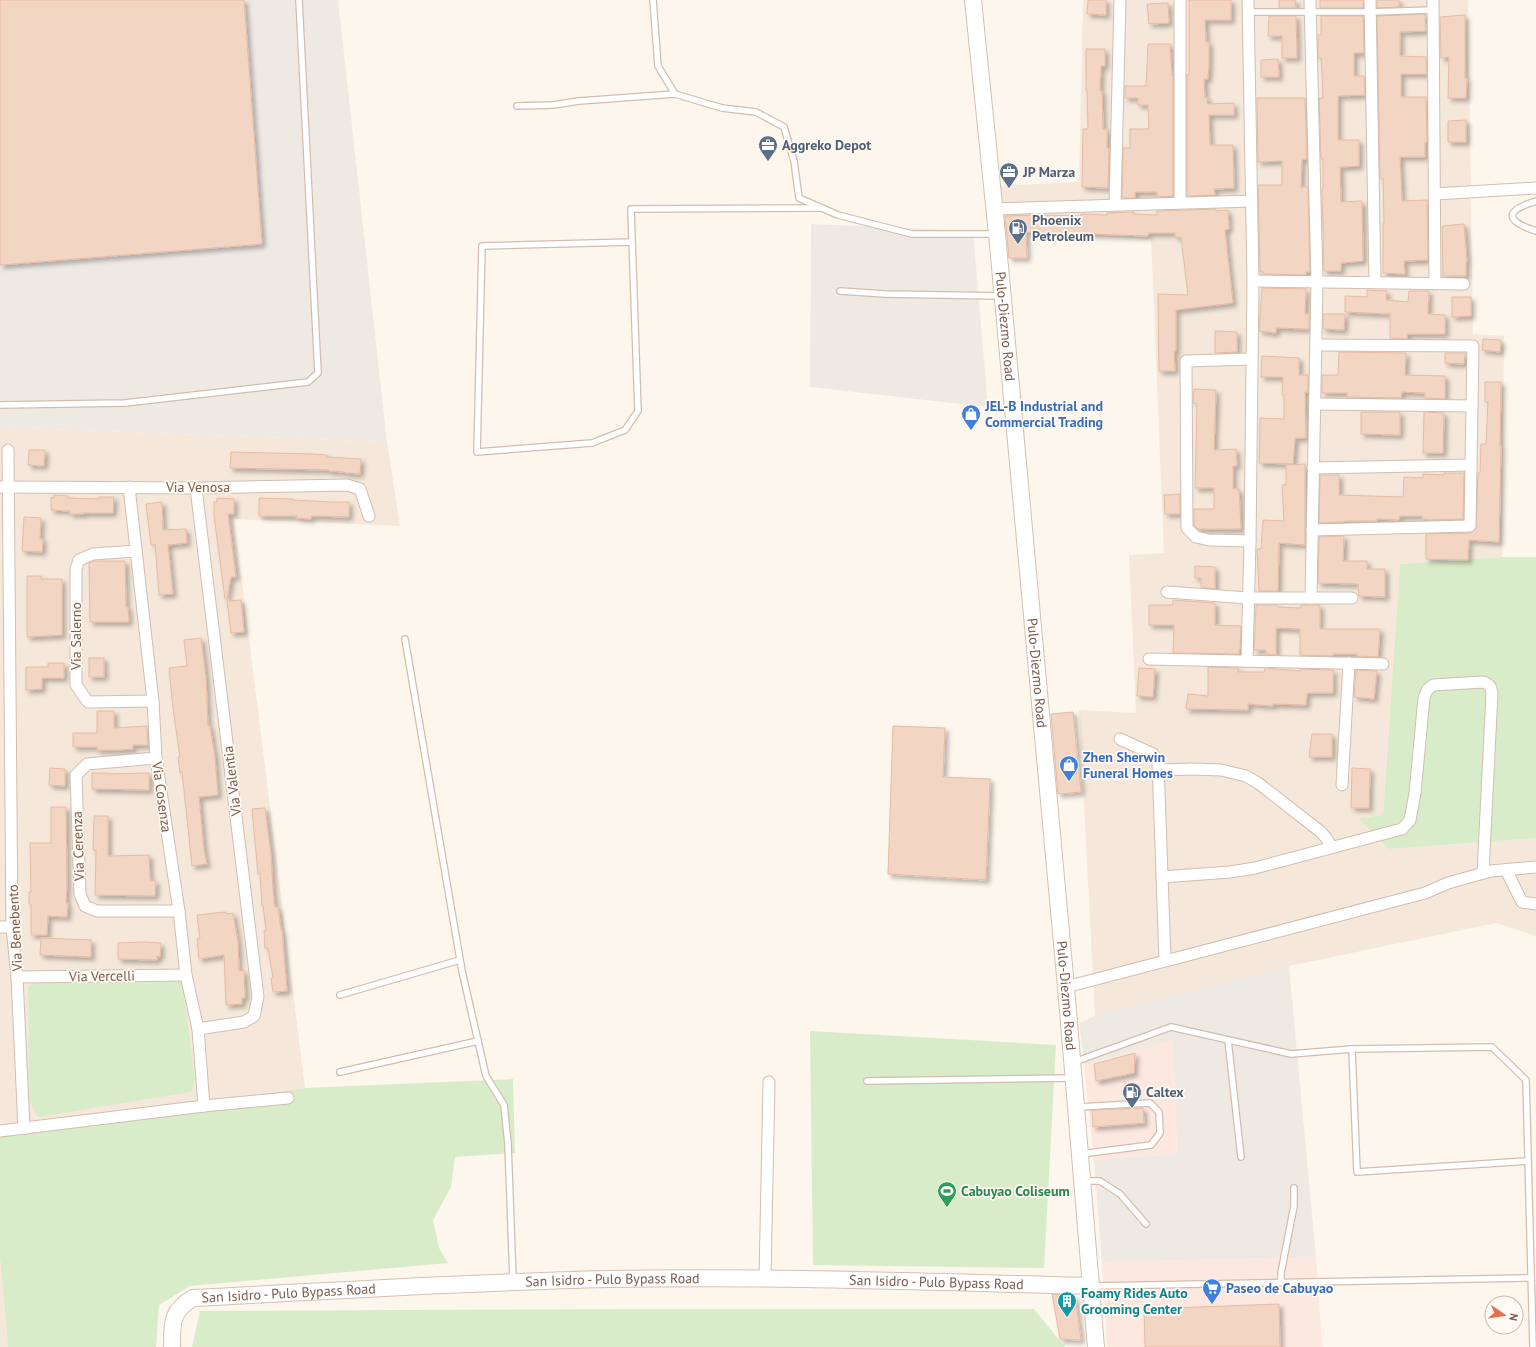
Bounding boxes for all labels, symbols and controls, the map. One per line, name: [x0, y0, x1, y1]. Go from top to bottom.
office icon: Aggreko Depot: [757, 134, 779, 162]
place label: Aggreko Depot: [782, 136, 871, 154]
office icon: JP Marza: [998, 161, 1020, 189]
place label: JP Marza: [1022, 163, 1075, 181]
place label: Phoenix Petroleum: [1032, 211, 1094, 245]
fuel station icon: Phoenix Petroleum: [1007, 217, 1029, 245]
street label: Pulo-Diezmo Road: [991, 271, 1019, 382]
place label: JEL-B Industrial and Commercial Trading: [984, 397, 1103, 431]
shop icon: JEL-B Industrial and Commercial Trading: [960, 403, 982, 431]
street label: Via Venosa: [165, 478, 230, 496]
street label: Via Salerno: [67, 602, 85, 671]
street label: Pulo-Diezmo Road: [1023, 617, 1051, 729]
street label: Via Valentia: [219, 745, 245, 818]
place label: Zhen Sherwin Funeral Homes: [1083, 748, 1173, 782]
shop icon: Zhen Sherwin Funeral Homes: [1058, 754, 1080, 782]
street label: Via Cosenza: [148, 759, 176, 834]
street label: Via Cerenza: [68, 811, 88, 882]
street label: Via Benebento: [4, 884, 26, 973]
street label: Pulo-Diezmo Road: [1053, 940, 1080, 1051]
street label: Via Vercelli: [68, 966, 135, 986]
fuel station icon: Caltex: [1121, 1081, 1143, 1109]
place label: Caltex: [1146, 1083, 1184, 1101]
sports icon: Cabuyao Coliseum: [936, 1180, 958, 1208]
place label: Cabuyao Coliseum: [961, 1182, 1070, 1200]
street label: San Isidro - Pulo Bypass Road: [525, 1269, 700, 1290]
street label: San Isidro - Pulo Bypass Road: [849, 1271, 1024, 1293]
supermarket icon: Paseo de Cabuyao: [1201, 1277, 1223, 1305]
street label: San Isidro - Pulo Bypass Road: [201, 1279, 376, 1307]
place label: Paseo de Cabuyao: [1226, 1279, 1334, 1297]
place label: Foamy Rides Auto Grooming Center: [1081, 1284, 1188, 1318]
building icon: Foamy Rides Auto Grooming Center: [1056, 1290, 1078, 1318]
north arrow: [1484, 1295, 1524, 1335]
text: N: [1506, 1312, 1521, 1322]

